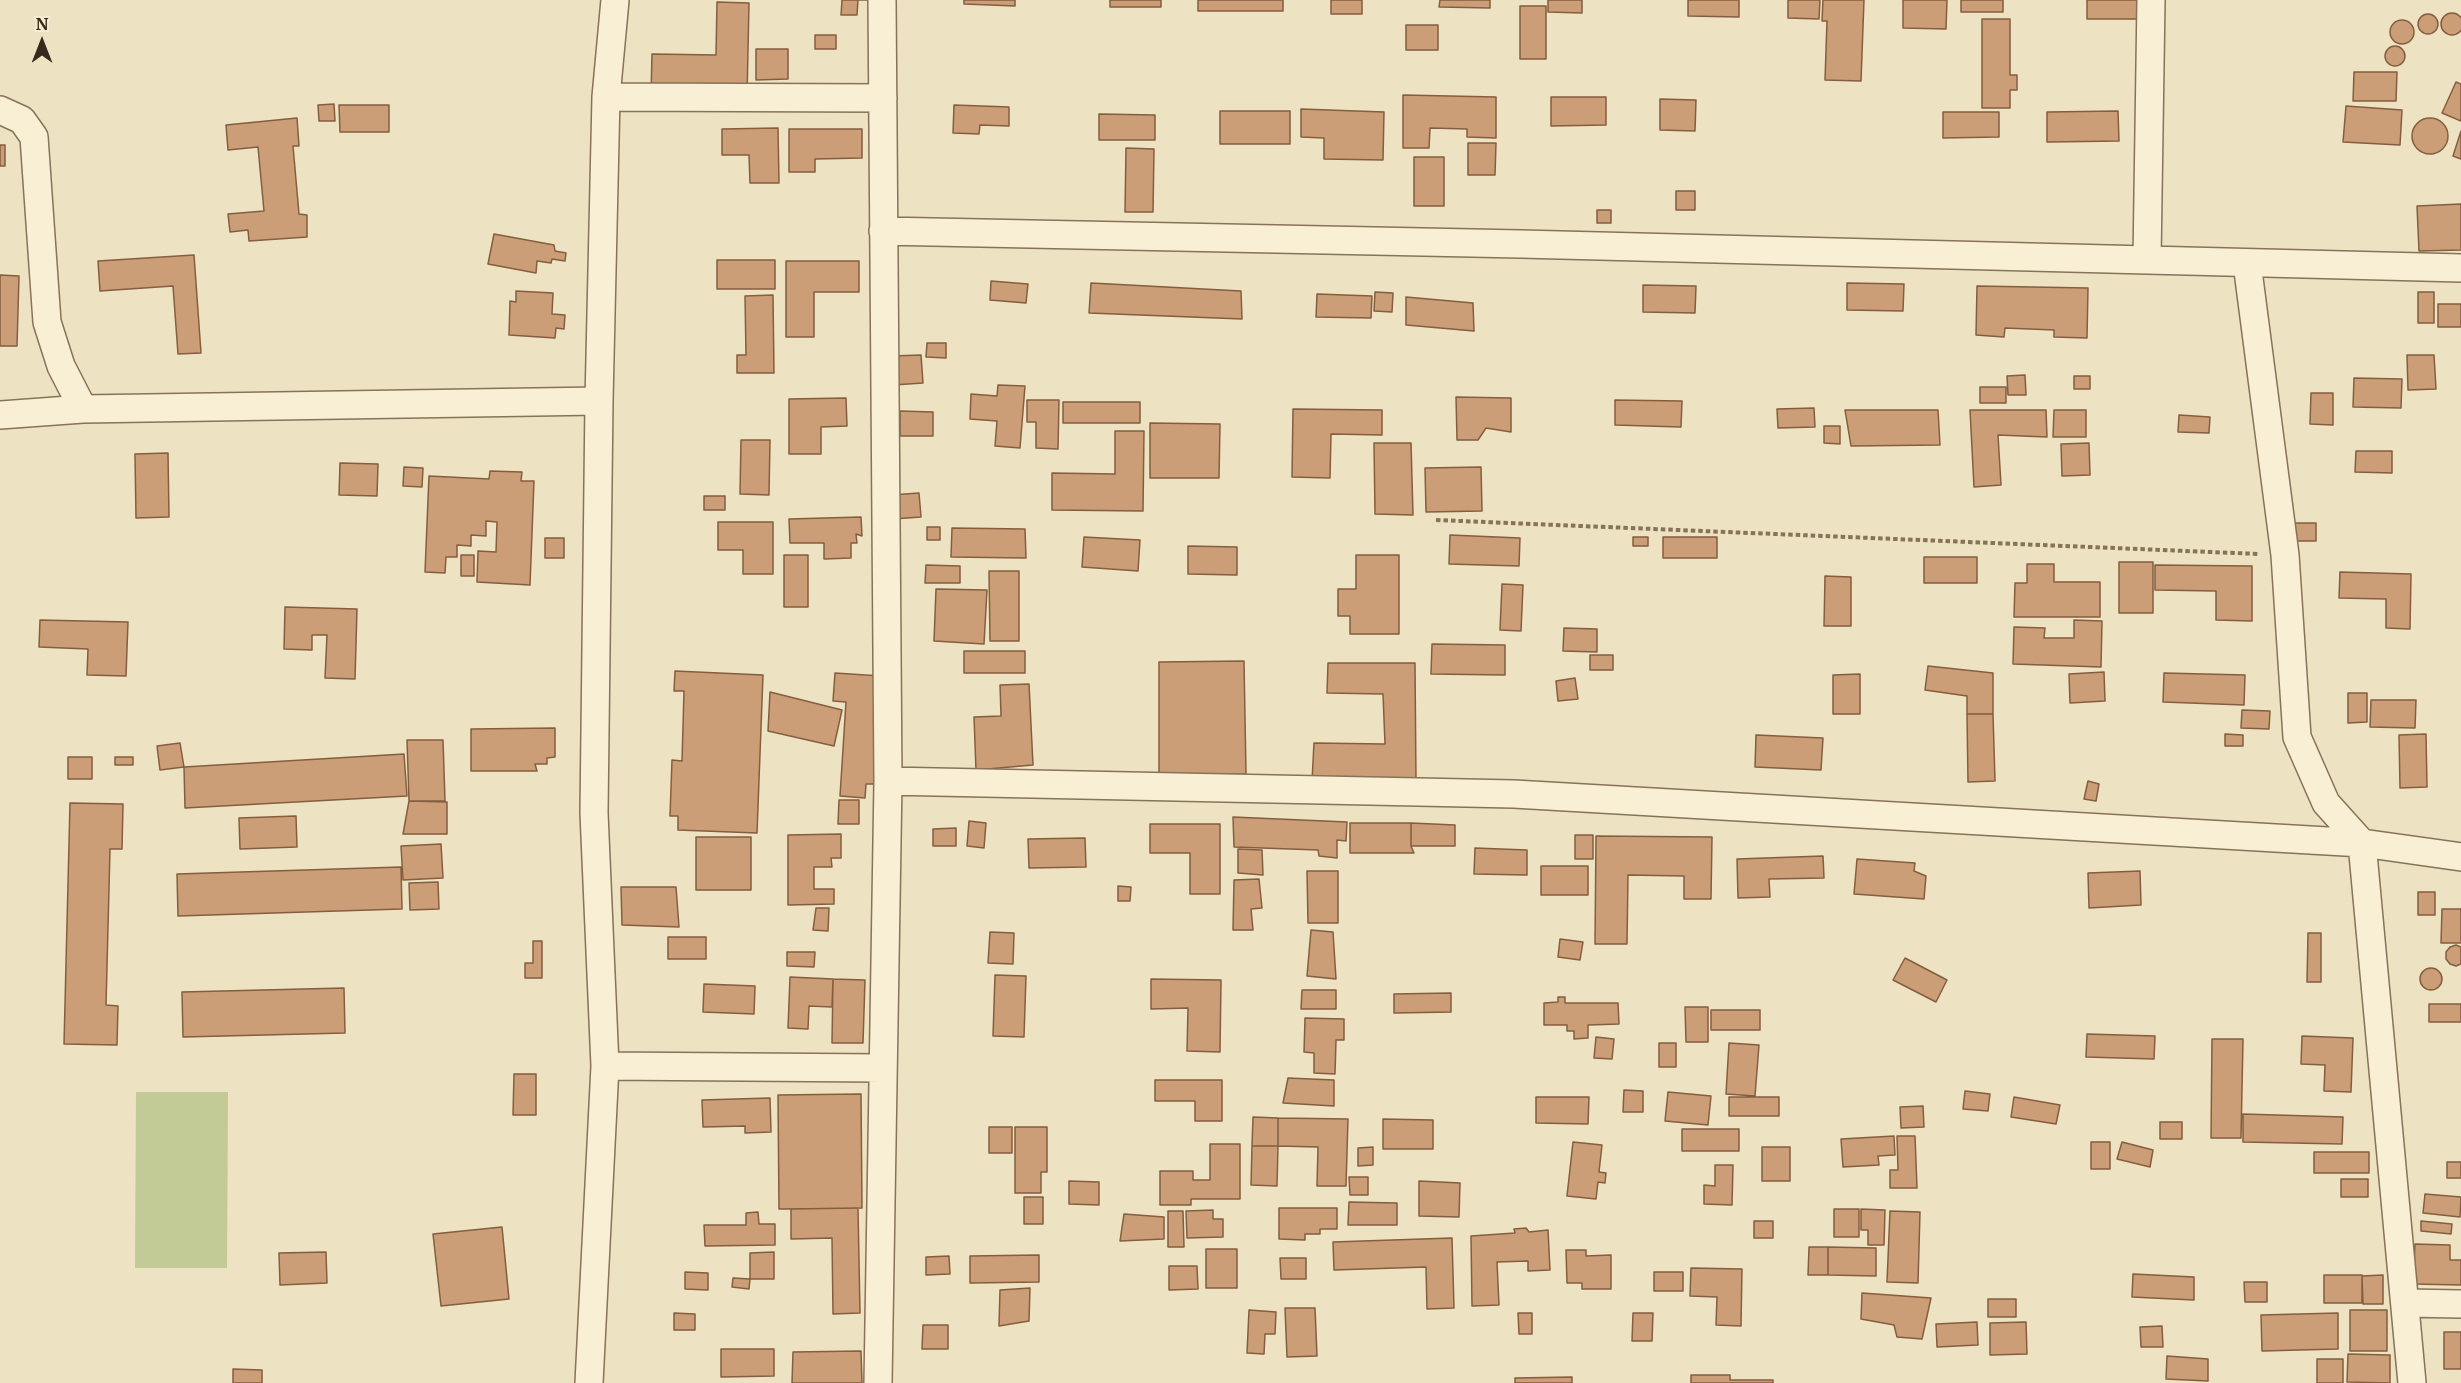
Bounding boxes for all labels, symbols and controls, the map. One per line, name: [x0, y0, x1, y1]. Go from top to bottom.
north arrow: [12, 12, 72, 72]
text: N: [36, 14, 48, 34]

